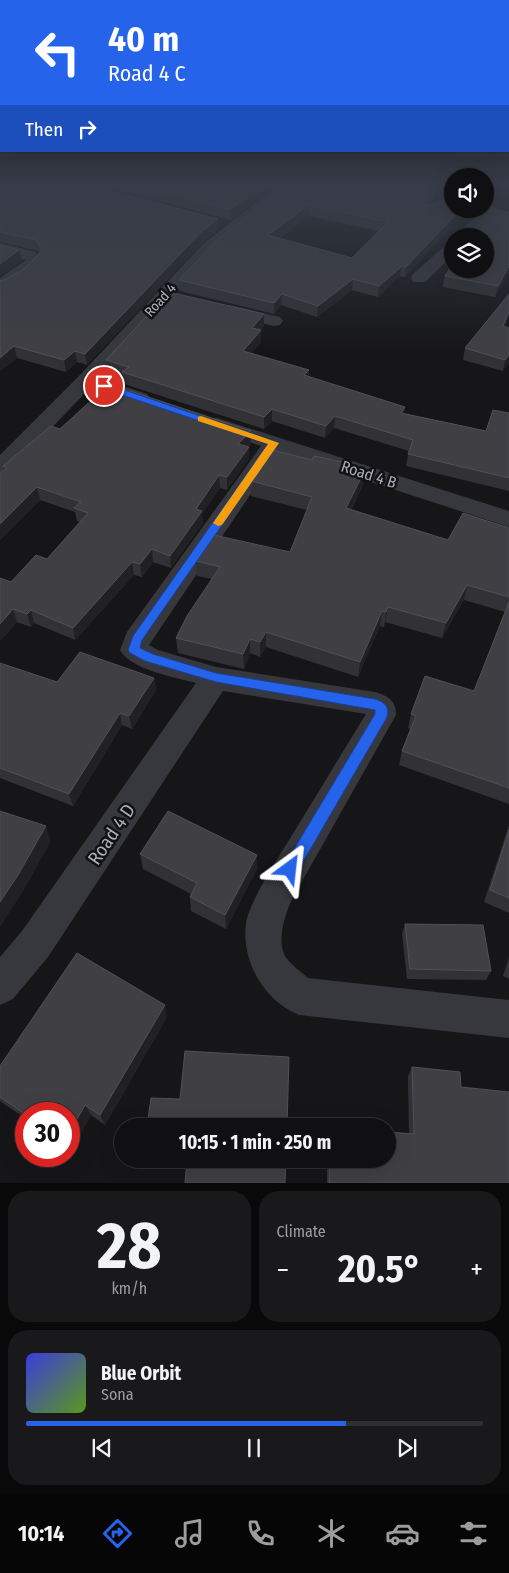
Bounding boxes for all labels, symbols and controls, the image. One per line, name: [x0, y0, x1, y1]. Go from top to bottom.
text: 40 m: [108, 18, 179, 60]
icon: left: [25, 20, 90, 85]
text: Road 4 C: [108, 60, 186, 87]
icon: right: [73, 115, 101, 143]
text: Then: [25, 118, 63, 141]
map controls: [444, 168, 494, 278]
button: sound: [444, 168, 494, 218]
button: layers: [444, 228, 494, 278]
street label: Road 4: [141, 280, 180, 321]
pin: [83, 365, 125, 407]
icon: arrive: [90, 372, 118, 400]
street label: Road 4 B: [339, 457, 399, 492]
street label: Road 4 D: [83, 799, 140, 869]
position arrow: [263, 842, 315, 894]
speed limit sign: 30: [15, 1102, 80, 1167]
text: 10:15 · 1 min · 250 m: [179, 1131, 331, 1154]
text: 28: [97, 1207, 161, 1285]
text: Climate: [277, 1222, 326, 1241]
text: 20.5°: [338, 1246, 421, 1292]
text: −: [277, 1253, 289, 1286]
text: +: [470, 1253, 483, 1286]
text: km/h: [111, 1279, 147, 1298]
text: Blue Orbit: [101, 1362, 181, 1385]
text: Sona: [101, 1385, 134, 1404]
icon: previous: [88, 1434, 116, 1462]
icon: pause: [240, 1434, 268, 1462]
icon: next: [393, 1434, 421, 1462]
icon: directions: [100, 1516, 135, 1551]
icon: music: [172, 1516, 207, 1551]
icon: phone: [243, 1516, 278, 1551]
icon: climate: [314, 1516, 349, 1551]
icon: car: [385, 1516, 420, 1551]
icon: filters: [456, 1516, 491, 1551]
text: 10:14: [18, 1520, 64, 1547]

